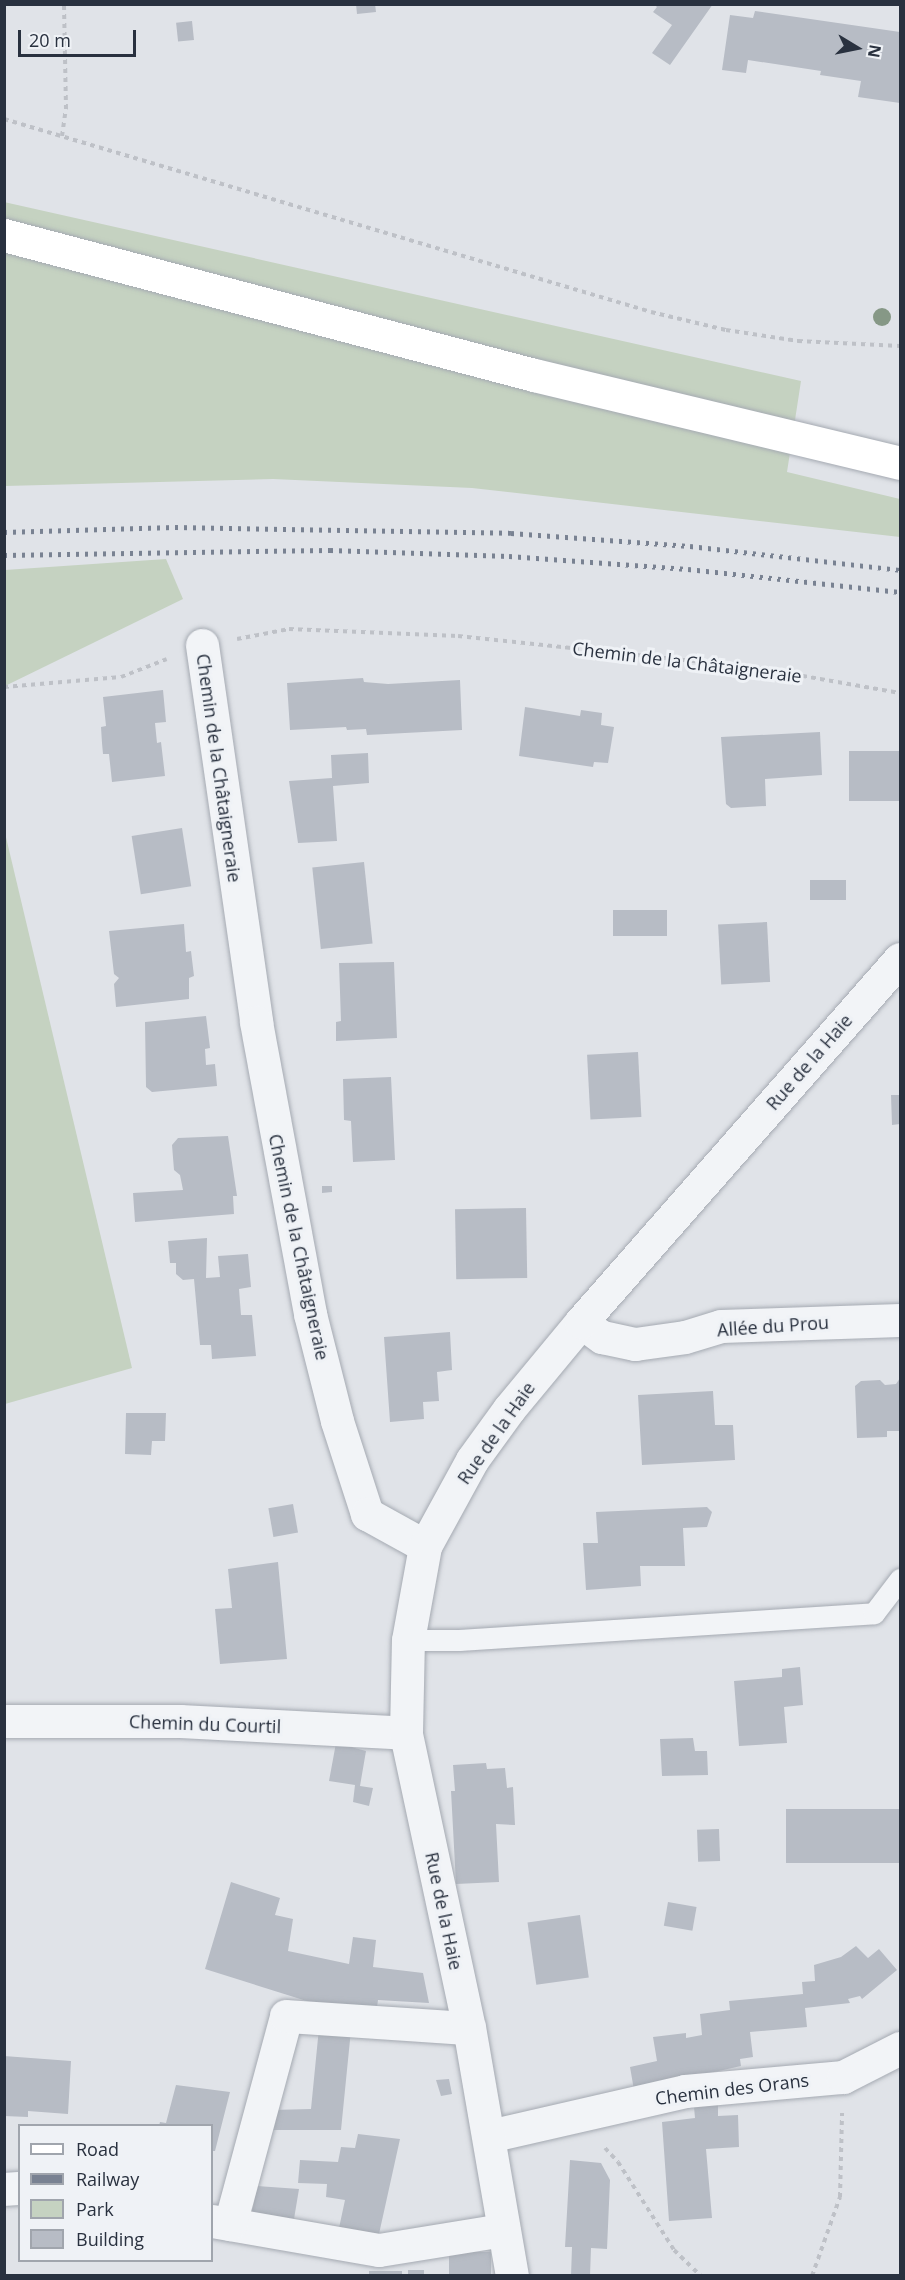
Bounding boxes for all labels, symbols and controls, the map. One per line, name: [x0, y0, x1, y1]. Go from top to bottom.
scale bar: [21, 18, 140, 56]
north arrow: [827, 18, 887, 78]
text: 20 m: [29, 28, 71, 52]
text: N: [863, 43, 887, 59]
street label: Chemin de la Châtaigneraie: [571, 637, 803, 687]
street label: Chemin de la Châtaigneraie: [192, 652, 246, 884]
street label: Rue de la Haie: [762, 1010, 856, 1114]
street label: Chemin de la Châtaigneraie: [264, 1132, 334, 1362]
street label: Allée du Prou: [716, 1311, 830, 1341]
street label: Rue de la Haie: [453, 1378, 539, 1488]
street label: Chemin du Courtil: [129, 1711, 281, 1737]
street label: Rue de la Haie: [421, 1850, 467, 1972]
street label: Chemin des Orans: [654, 2069, 810, 2109]
legend: [18, 2124, 213, 2262]
text: Road: [76, 2137, 119, 2161]
text: Railway: [76, 2167, 139, 2191]
text: Park: [76, 2197, 114, 2221]
text: Building: [76, 2227, 144, 2251]

